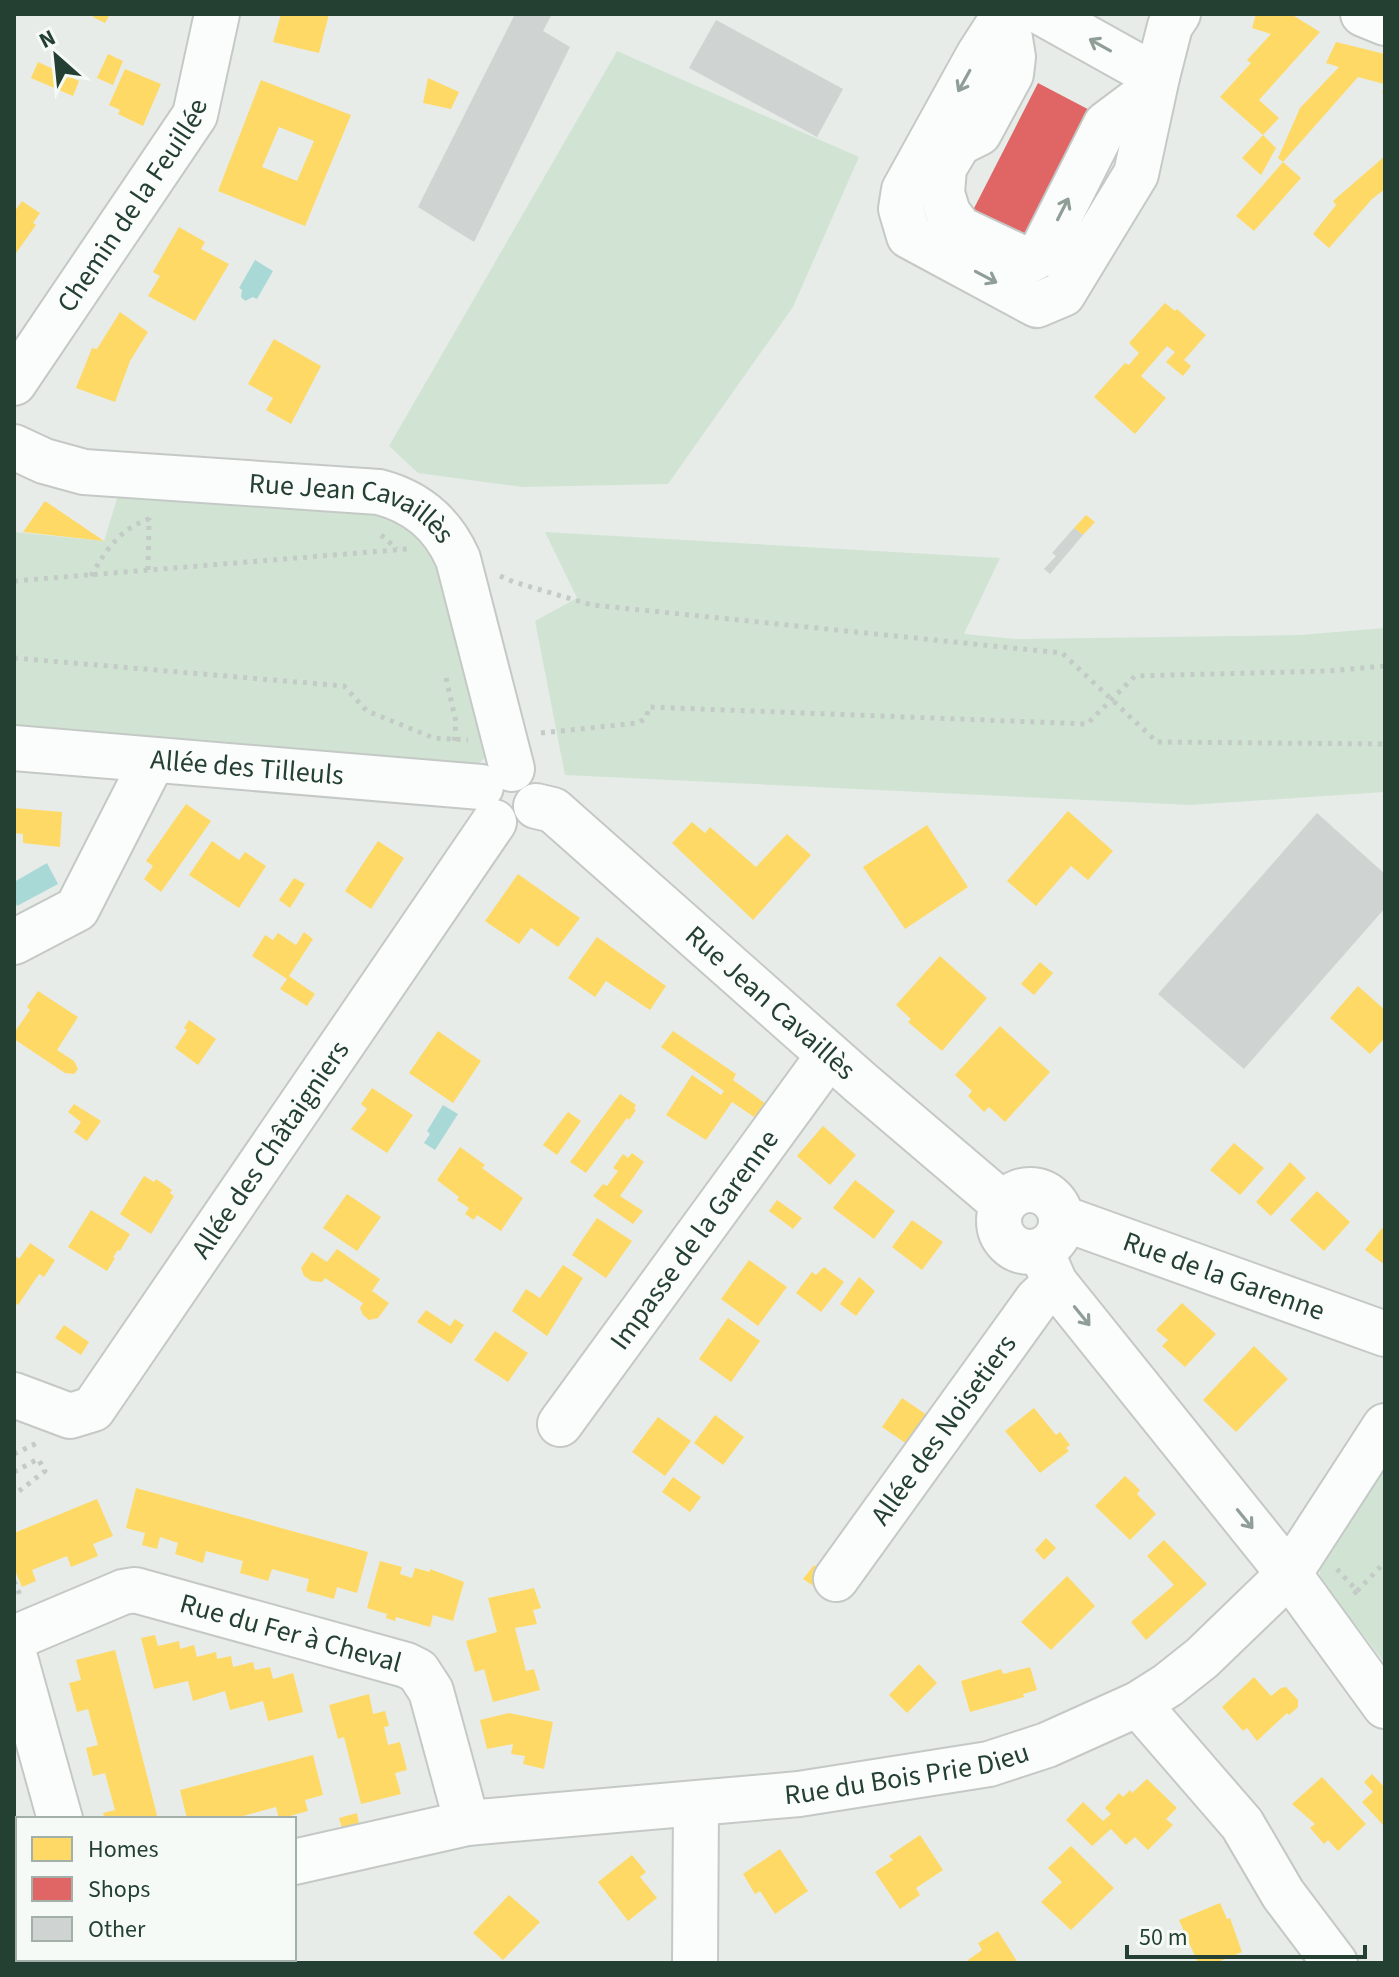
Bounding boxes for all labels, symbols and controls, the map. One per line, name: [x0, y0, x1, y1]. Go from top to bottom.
north arrow: [16, 16, 96, 96]
text: N: [34, 21, 61, 57]
one-way arrow: [1089, 37, 1113, 53]
one-way arrow: [956, 68, 971, 92]
street label: Chemin de la Feuillée: [47, 96, 218, 320]
one-way arrow: [1056, 197, 1072, 221]
one-way arrow: [974, 270, 998, 286]
street label: Rue Jean Cavaillès: [248, 463, 464, 551]
street label: Allée des Tilleuls: [149, 739, 345, 795]
street label: Rue Jean Cavaillès: [676, 916, 865, 1089]
street label: Allée des Châtaigniers: [181, 1033, 359, 1267]
street label: Impasse de la Garenne: [600, 1121, 788, 1358]
street label: Rue de la Garenne: [1117, 1222, 1330, 1331]
one-way arrow: [1073, 1305, 1090, 1326]
street label: Allée des Noisetiers: [861, 1326, 1026, 1533]
one-way arrow: [1236, 1508, 1253, 1529]
street label: Rue du Fer à Cheval: [175, 1583, 406, 1683]
street label: Rue du Bois Prie Dieu: [783, 1732, 1034, 1815]
legend: [16, 1817, 296, 1961]
text: Homes: [88, 1832, 159, 1867]
text: Shops: [88, 1872, 150, 1907]
scale bar: [1127, 1909, 1365, 1959]
text: Other: [88, 1912, 146, 1947]
text: 50 m: [1139, 1920, 1188, 1955]

